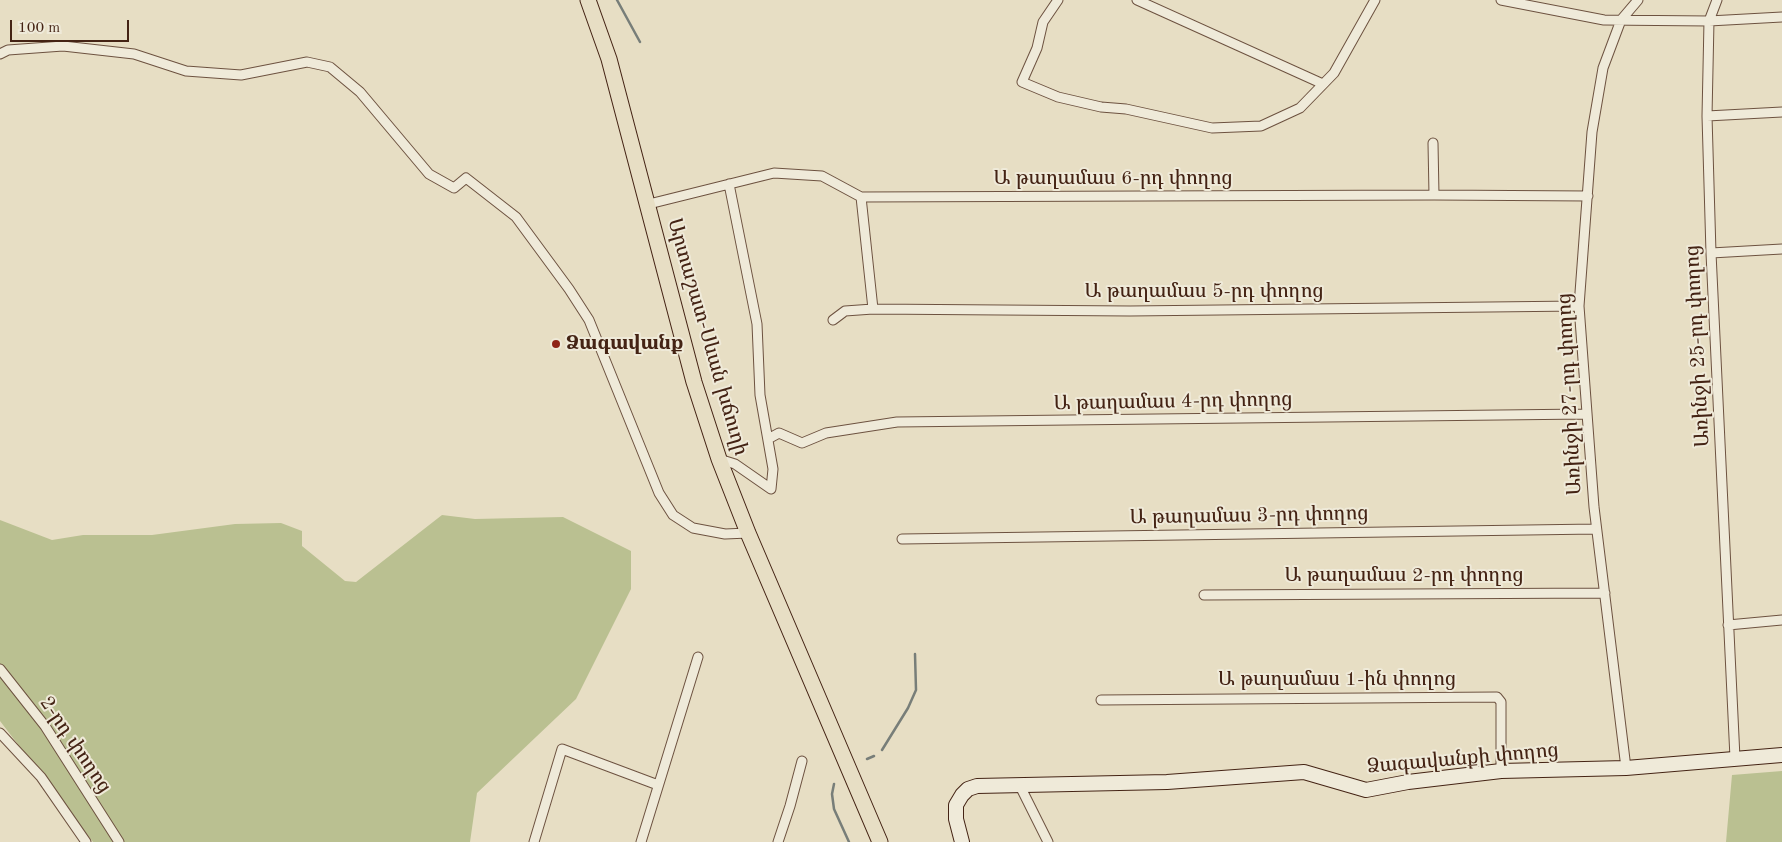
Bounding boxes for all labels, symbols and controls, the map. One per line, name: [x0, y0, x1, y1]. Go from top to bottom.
scale bar: [12, 10, 131, 42]
text: 100 m: [18, 21, 60, 36]
street label: Ա թաղամաս 6-րդ փողոց: [994, 167, 1232, 191]
street label: Արտաշատ-Սևան խճուղի: [662, 216, 752, 458]
street label: Առինջի 25-րդ փողոց: [1681, 244, 1715, 448]
street label: Ա թաղամաս 5-րդ փողոց: [1085, 280, 1323, 304]
street label: Առինջի 27-րդ փողոց: [1553, 292, 1587, 496]
place label: Ձագավանք: [566, 332, 683, 356]
marker: Ձագավանք: [550, 338, 562, 350]
street label: Ա թաղամաս 4-րդ փողոց: [1053, 388, 1293, 416]
street label: Ա թաղամաս 3-րդ փողոց: [1129, 502, 1369, 530]
street label: Ա թաղամաս 2-րդ փողոց: [1285, 564, 1523, 588]
street label: Ա թաղամաս 1-ին փողոց: [1218, 668, 1456, 692]
street label: 2-րդ փողոց: [34, 692, 116, 798]
street label: Ձագավանքի փողոց: [1366, 739, 1560, 779]

